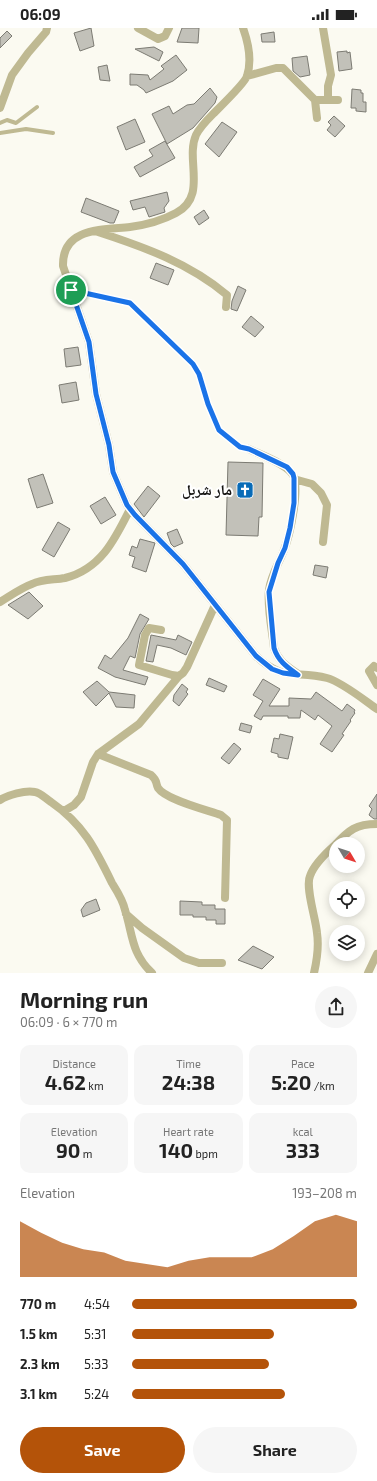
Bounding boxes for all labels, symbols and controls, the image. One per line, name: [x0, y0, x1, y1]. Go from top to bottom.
text: 06:09: [20, 5, 61, 23]
pin: [54, 273, 88, 307]
icon: arrive: [60, 279, 82, 301]
place label: مار شربل: [182, 480, 232, 499]
church icon: مار شربل: [235, 480, 255, 500]
north arrow: [329, 837, 365, 873]
map controls: [329, 837, 365, 961]
button: locate: [329, 881, 365, 917]
button: layers: [329, 925, 365, 961]
text: Morning run: [20, 986, 148, 1012]
button: share: [315, 986, 357, 1028]
text: 06:09 · 6 × 770 m: [20, 1014, 117, 1030]
text: Distance: [52, 1057, 96, 1070]
text: Time: [176, 1057, 201, 1070]
text: Pace: [291, 1057, 315, 1070]
text: 4.62: [45, 1070, 86, 1094]
text: 24:38: [162, 1070, 215, 1094]
text: 5:20: [271, 1070, 311, 1094]
text: km: [86, 1079, 104, 1092]
text: /km: [311, 1079, 335, 1092]
text: Elevation: [51, 1125, 98, 1138]
text: Heart rate: [163, 1125, 214, 1138]
text: kcal: [293, 1125, 313, 1138]
text: 90: [56, 1138, 80, 1162]
text: 140: [159, 1138, 193, 1162]
text: 333: [286, 1138, 320, 1162]
text: m: [80, 1147, 92, 1160]
text: bpm: [193, 1147, 218, 1160]
text: Elevation: [20, 1185, 75, 1201]
text: 193–208 m: [292, 1185, 357, 1201]
text: 770 m: [20, 1296, 56, 1312]
text: 4:54: [84, 1296, 110, 1312]
text: 1.5 km: [20, 1326, 58, 1342]
text: 5:31: [84, 1326, 106, 1342]
text: 2.3 km: [20, 1356, 60, 1372]
text: 5:33: [84, 1356, 109, 1372]
text: 3.1 km: [20, 1386, 57, 1402]
text: 5:24: [84, 1386, 109, 1402]
button: Save: [20, 1427, 185, 1473]
button: Share: [193, 1427, 357, 1473]

